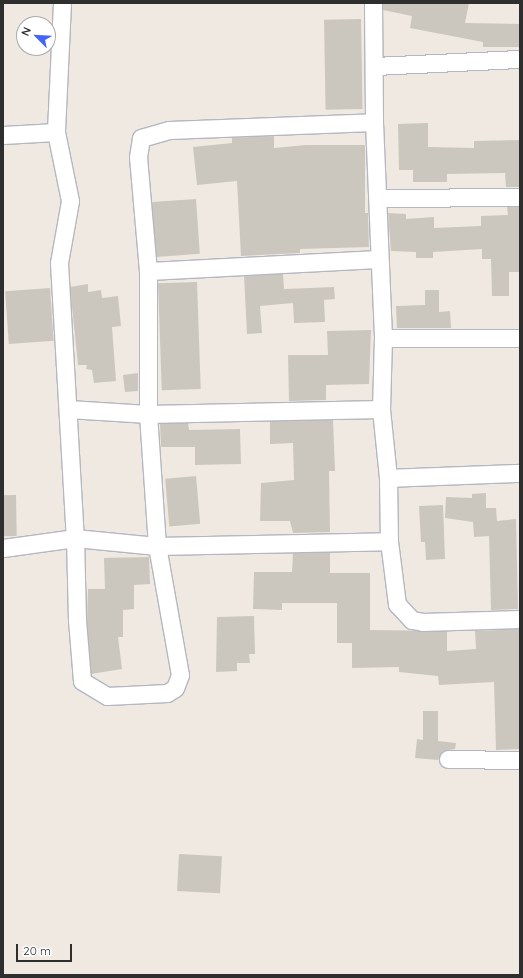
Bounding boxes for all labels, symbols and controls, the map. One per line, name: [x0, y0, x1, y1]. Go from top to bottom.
north arrow: [16, 16, 56, 56]
text: N: [18, 25, 34, 38]
scale bar: [18, 936, 74, 962]
text: 20 m: [23, 943, 51, 958]

